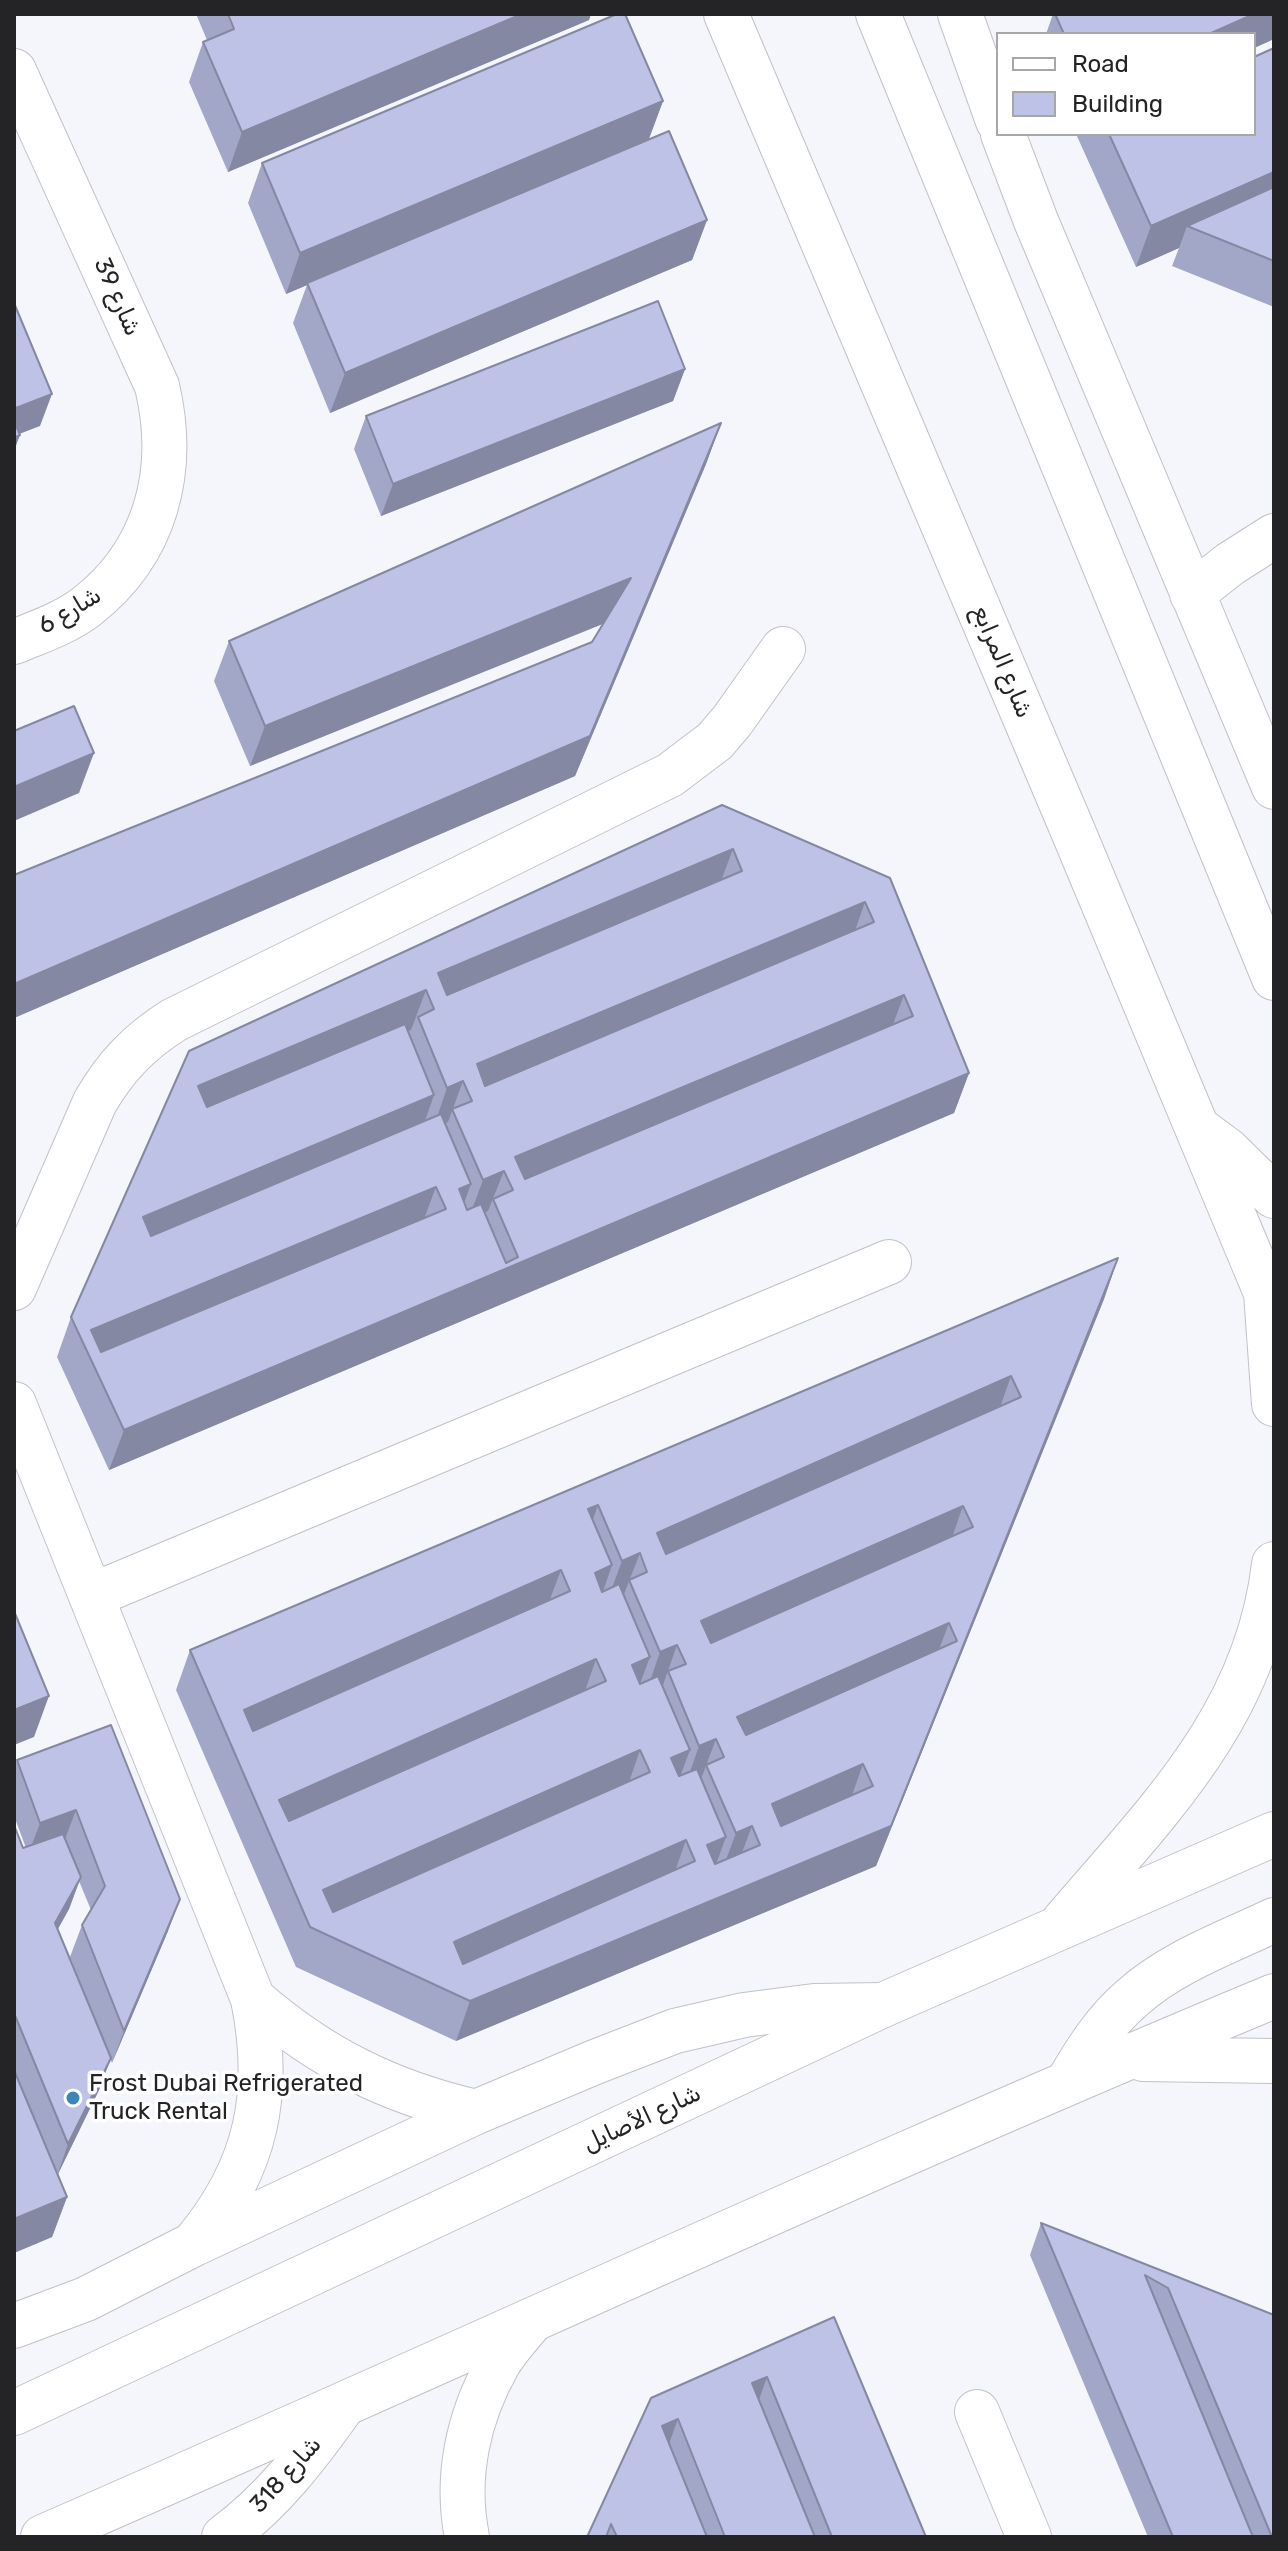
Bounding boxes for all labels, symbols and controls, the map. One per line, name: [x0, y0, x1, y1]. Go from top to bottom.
legend: [996, 32, 1256, 136]
text: Road: [1072, 50, 1129, 78]
text: Building: [1072, 90, 1163, 118]
street label: شارع 39: [87, 254, 147, 340]
street label: شارع 6: [33, 581, 107, 641]
street label: شارع المرابع: [966, 602, 1038, 722]
place label: Frost Dubai Refrigerated Truck Rental: [89, 2070, 363, 2126]
street label: شارع الأصايل: [578, 2079, 706, 2159]
marker: Frost Dubai Refrigerated Truck Rental: [64, 2089, 82, 2107]
street label: شارع 318: [244, 2431, 328, 2519]

